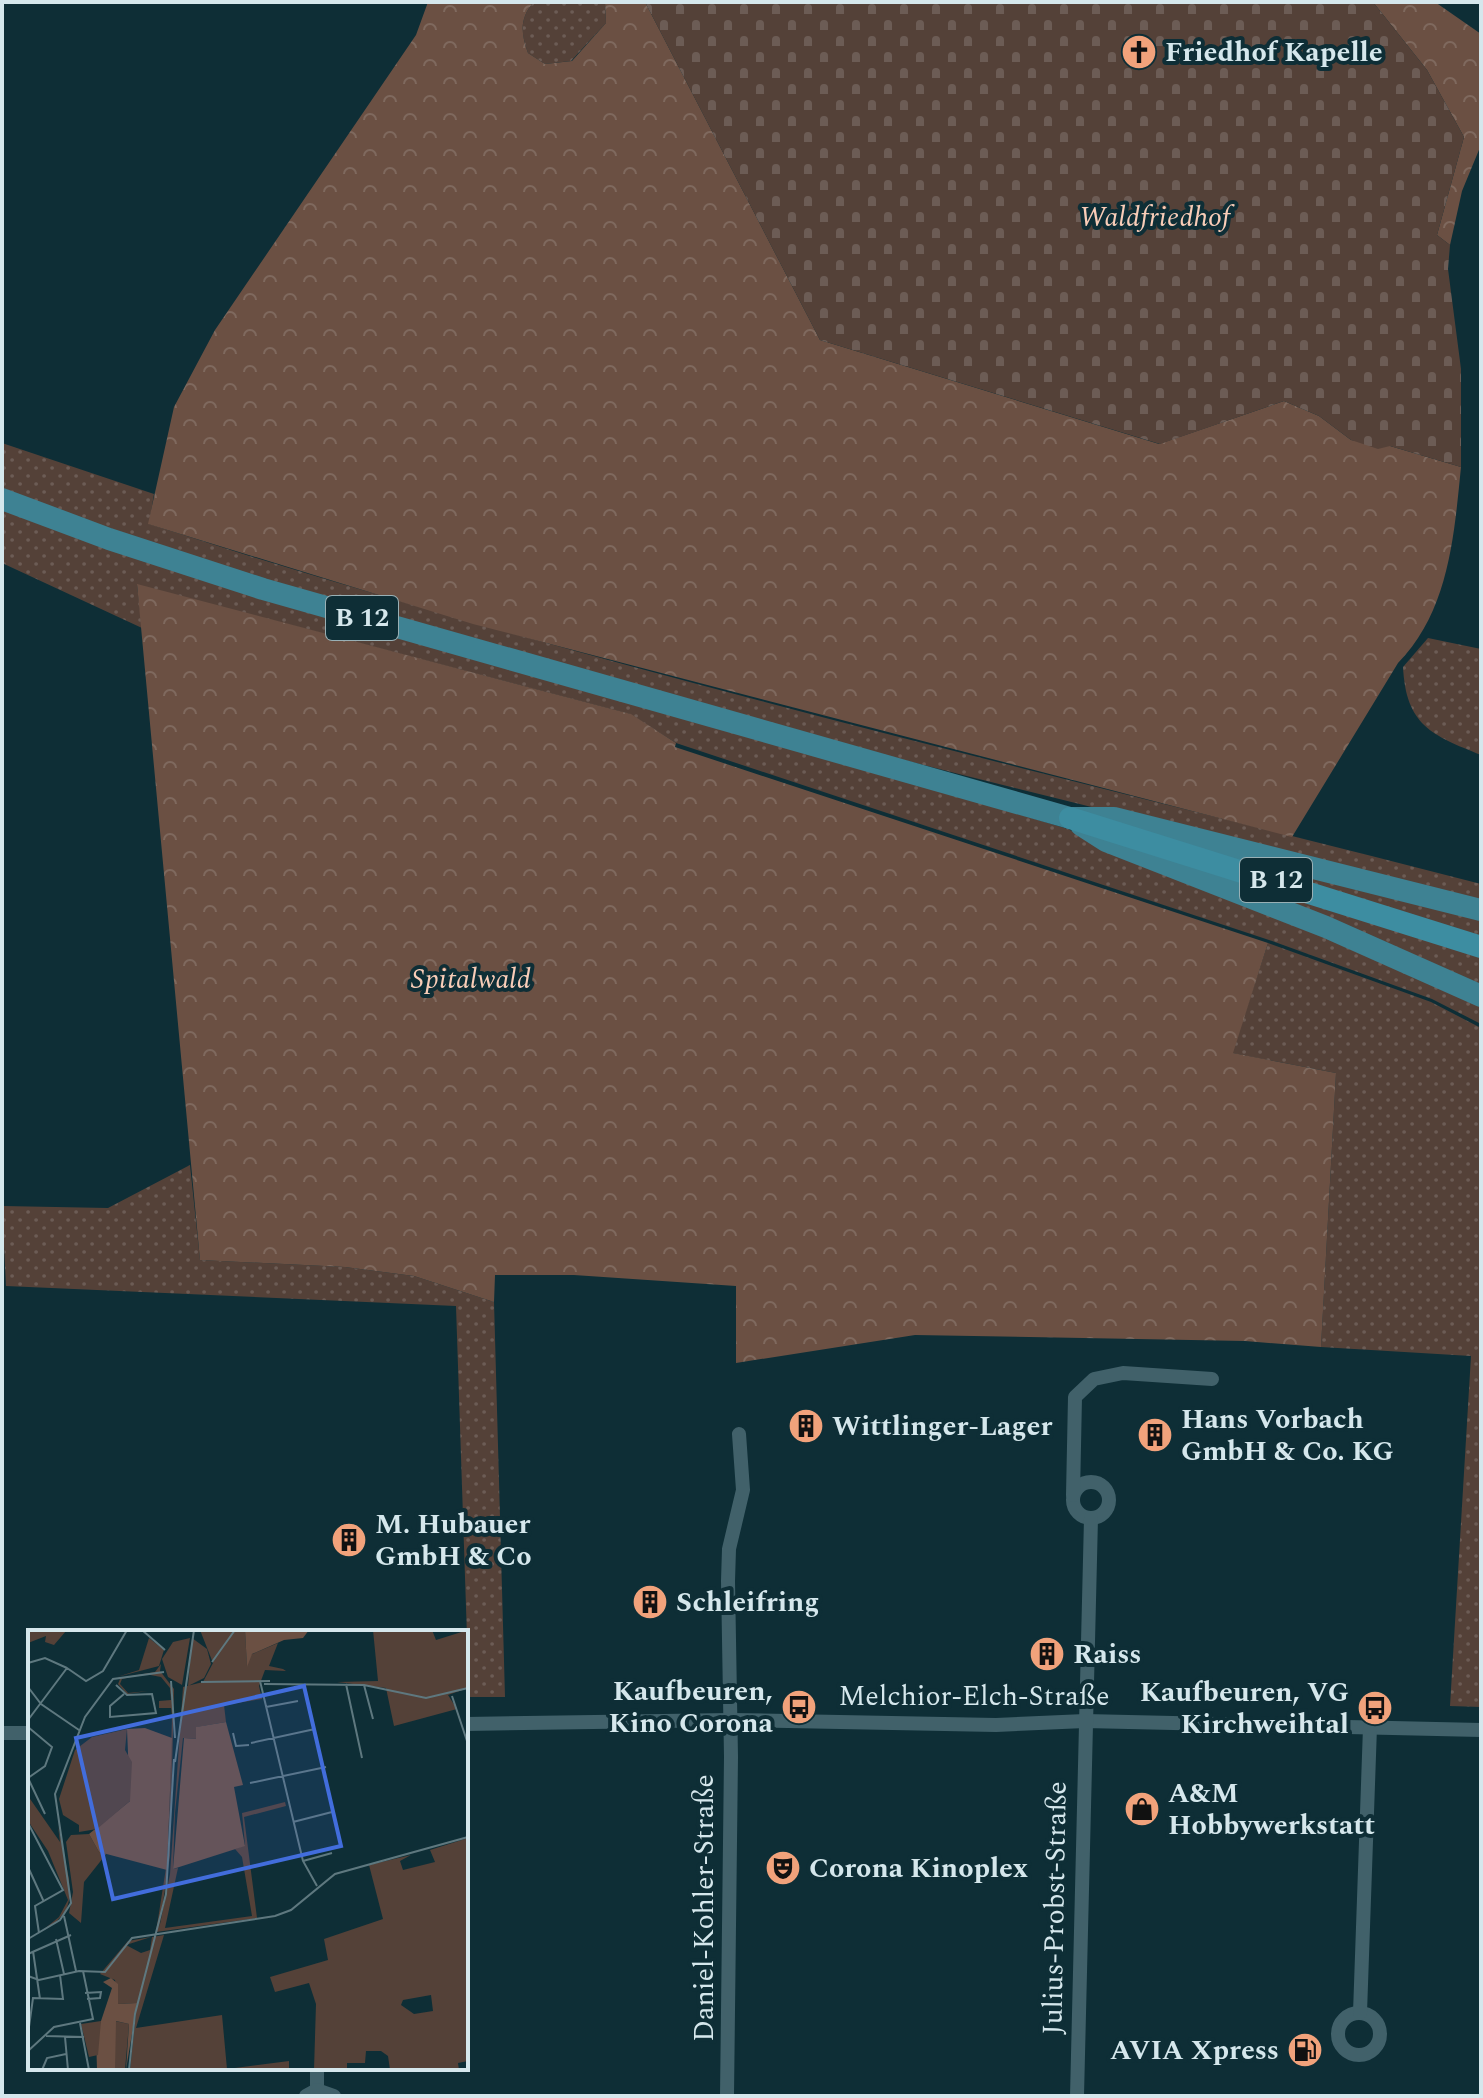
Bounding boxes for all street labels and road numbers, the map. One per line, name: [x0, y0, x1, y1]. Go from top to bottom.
road number: B 12: [326, 596, 398, 640]
road number: B 12: [1240, 858, 1312, 902]
street label: Melchior-Elch-Straße: [839, 1675, 1110, 1718]
street label: Daniel-Kohler-Straße: [683, 1774, 726, 2042]
street label: Julius-Probst-Straße: [1031, 1781, 1079, 2035]

